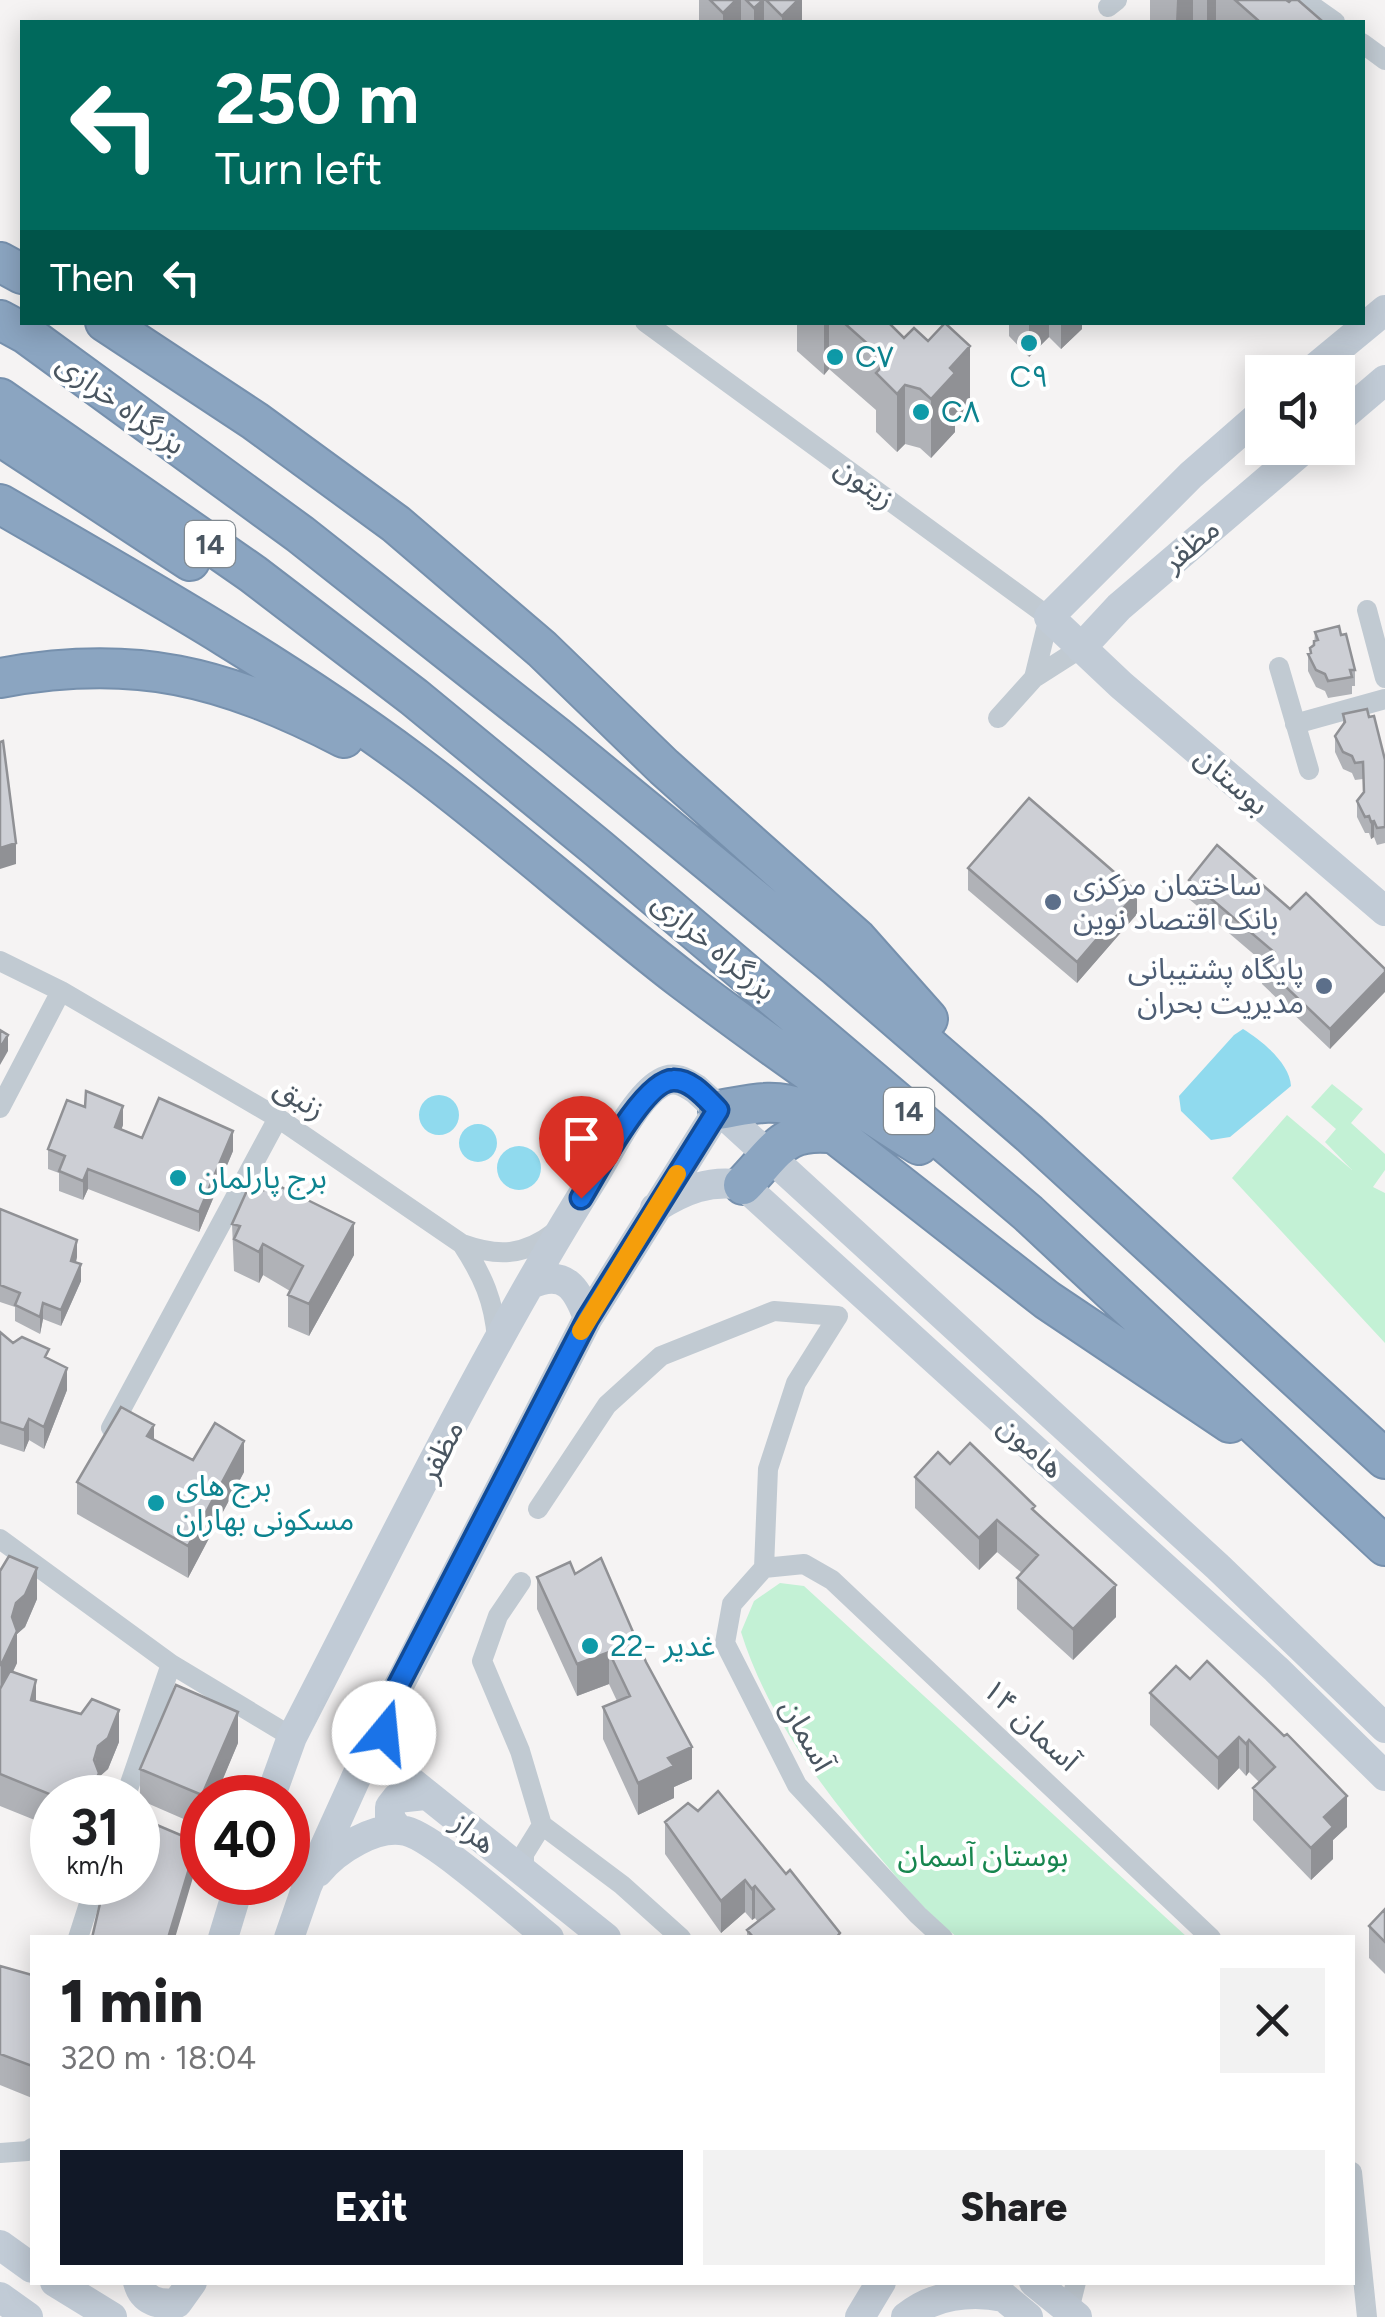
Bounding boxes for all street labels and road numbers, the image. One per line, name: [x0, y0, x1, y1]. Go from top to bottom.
street label: بزرگراه خرازی: [50, 345, 193, 463]
street label: زیتون: [828, 449, 902, 517]
street label: مظفر: [1154, 510, 1227, 580]
road number: 14: [185, 521, 235, 567]
street label: بوستان: [1188, 738, 1277, 823]
street label: بزرگراه خرازی: [645, 883, 784, 1008]
street label: زنبق: [268, 1068, 332, 1127]
road number: 14: [884, 1088, 934, 1134]
street label: هامون: [991, 1407, 1072, 1486]
street label: مظفر: [409, 1414, 472, 1488]
street label: آسمان ۱۴: [975, 1671, 1088, 1780]
street label: آسمان: [773, 1692, 843, 1779]
street label: هراز: [444, 1803, 504, 1861]

